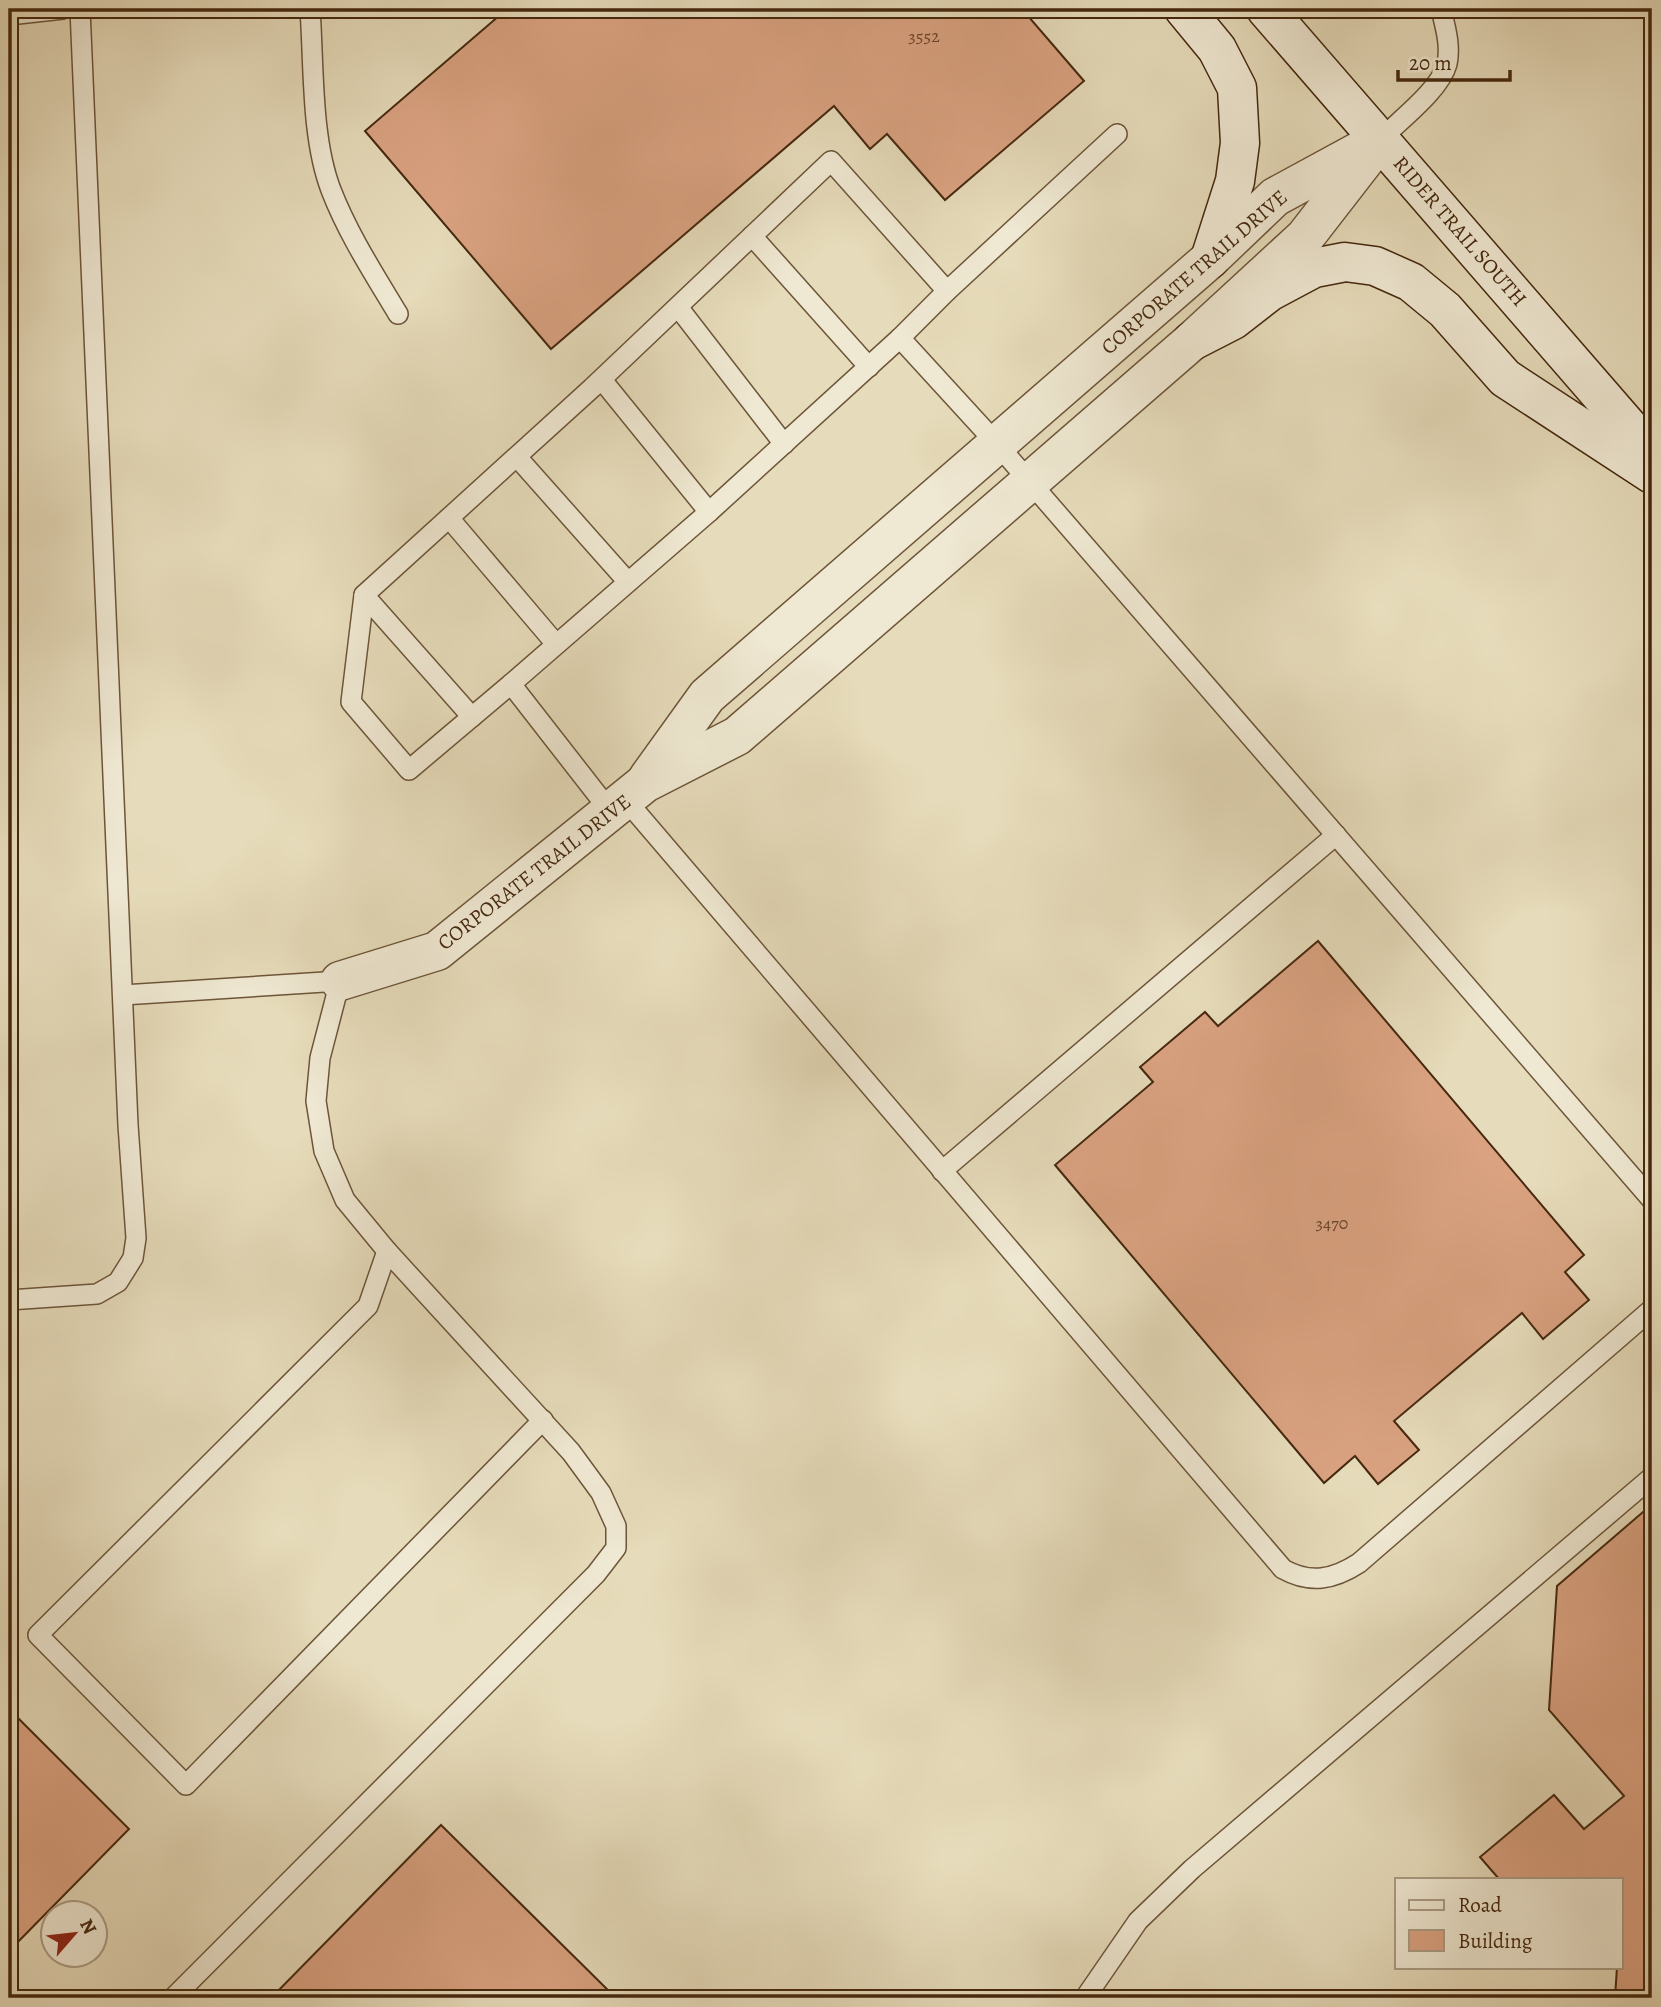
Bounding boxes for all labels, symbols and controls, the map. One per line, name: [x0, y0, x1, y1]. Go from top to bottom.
house number: 3552: [908, 24, 940, 48]
scale bar: [1398, 38, 1510, 82]
text: 20 m: [1409, 49, 1452, 77]
street label: RIDER TRAIL SOUTH: [1387, 150, 1533, 312]
street label: CORPORATE TRAIL DRIVE: [1095, 183, 1293, 361]
street label: CORPORATE TRAIL DRIVE: [431, 788, 637, 956]
house number: 3470: [1316, 1211, 1348, 1235]
legend: [1395, 1878, 1622, 1968]
text: Road: [1458, 1891, 1502, 1919]
north arrow: [38, 1898, 108, 1968]
text: N: [73, 1914, 103, 1939]
text: Building: [1458, 1927, 1533, 1955]

